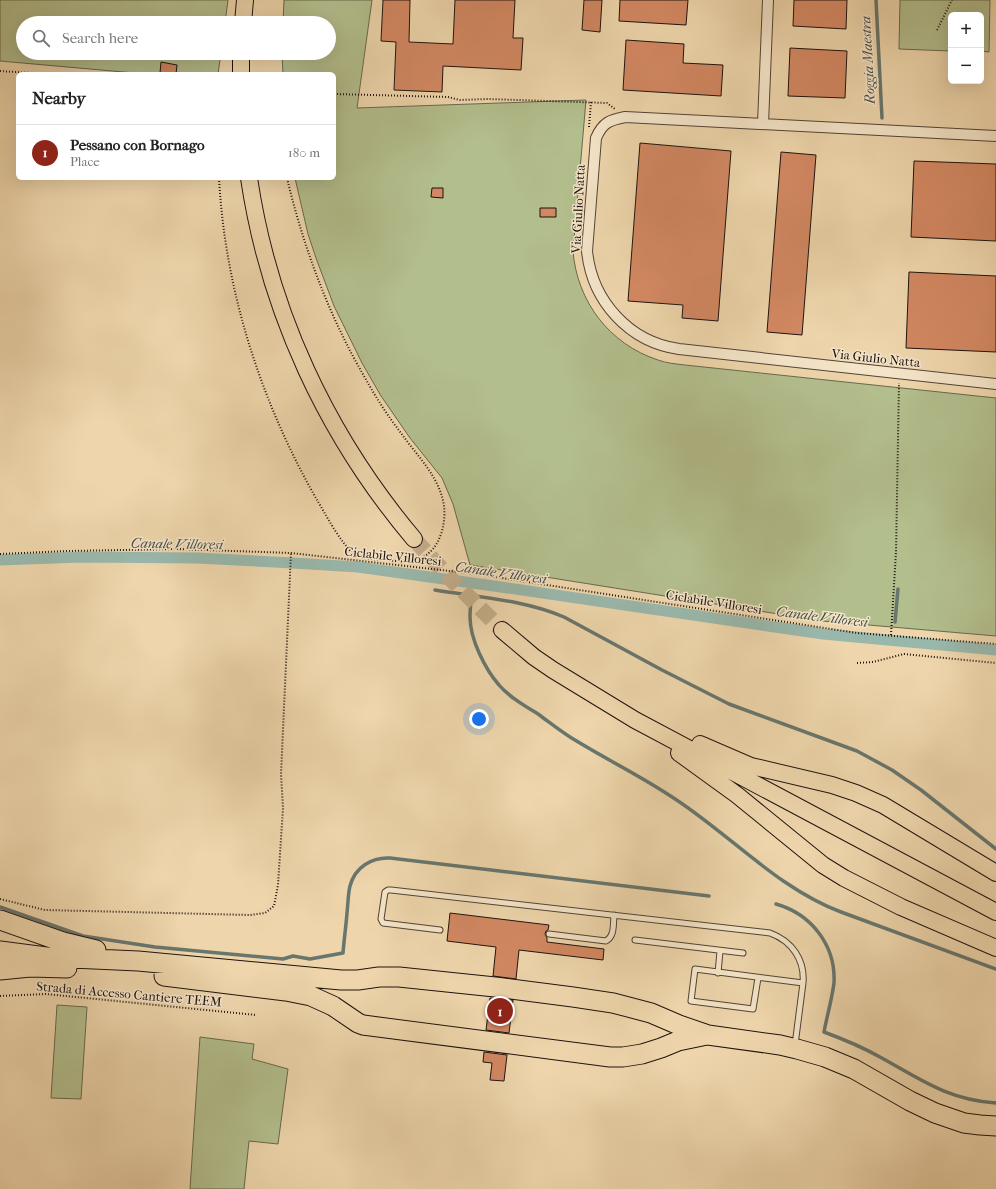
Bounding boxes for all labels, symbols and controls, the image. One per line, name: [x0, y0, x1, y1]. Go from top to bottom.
map controls: [948, 12, 984, 84]
button: +: [948, 12, 984, 48]
water label: Roggia Maestra: [857, 15, 879, 106]
search box: [16, 16, 336, 60]
icon: search: [30, 27, 52, 49]
text: Search here: [62, 29, 138, 47]
button: −: [948, 48, 984, 84]
text: Nearby: [32, 88, 86, 108]
text: Pessano con Bornago: [70, 136, 205, 154]
text: 1: [43, 145, 47, 160]
text: 180 m: [288, 145, 320, 160]
text: Place: [70, 154, 100, 169]
street label: Via Giulio Natta: [568, 163, 588, 255]
street label: Via Giulio Natta: [830, 346, 922, 370]
water label: Canale Villoresi: [131, 535, 224, 553]
street label: Ciclabile Villoresi: [344, 543, 442, 569]
water label: Canale Villoresi: [454, 558, 549, 588]
street label: Ciclabile Villoresi: [665, 587, 763, 617]
water label: Canale Villoresi: [775, 603, 870, 631]
your location: [469, 709, 489, 729]
street label: Strada di Accesso Cantiere TEEM: [36, 978, 222, 1010]
pin: 1: [487, 996, 513, 1026]

